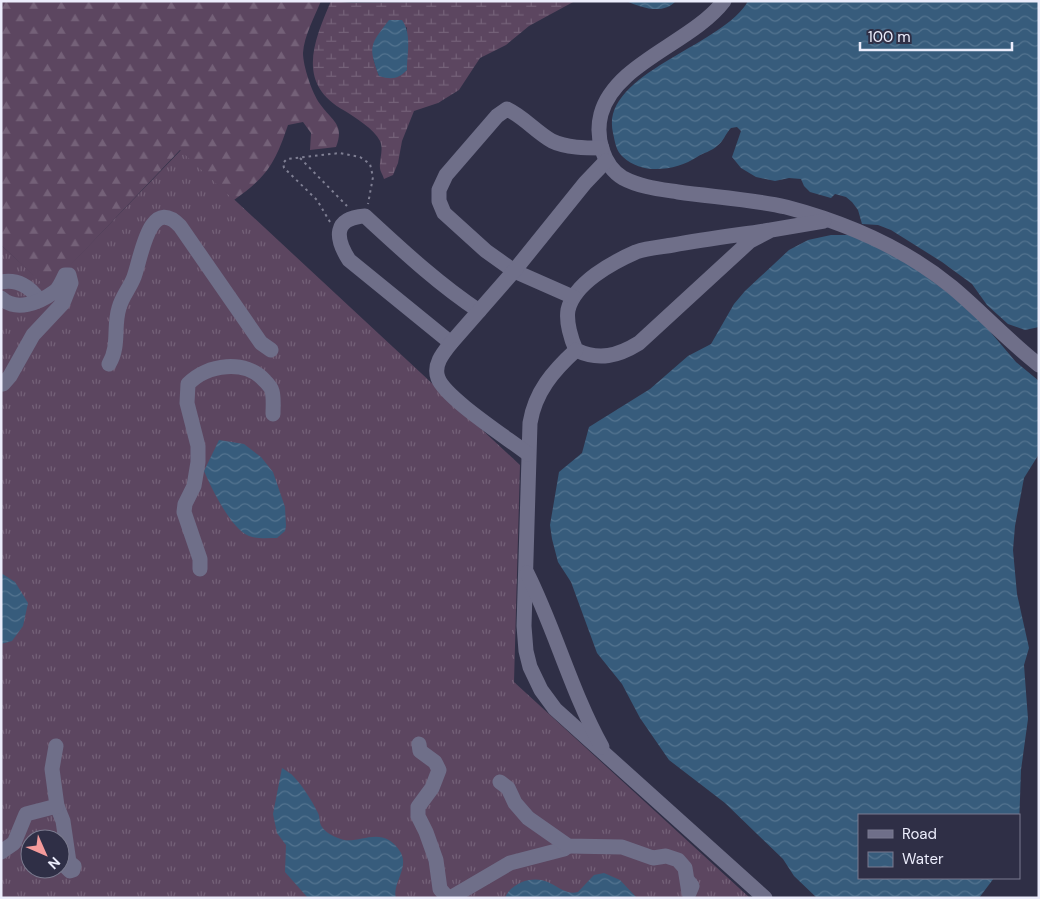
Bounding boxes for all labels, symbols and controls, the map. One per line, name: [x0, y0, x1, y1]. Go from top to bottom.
scale bar: [860, 20, 1012, 52]
text: 100 m: [868, 27, 911, 47]
legend: [858, 814, 1020, 879]
text: Road: [902, 824, 937, 844]
north arrow: [20, 829, 70, 879]
text: Water: [902, 849, 944, 869]
text: N: [44, 853, 64, 873]

